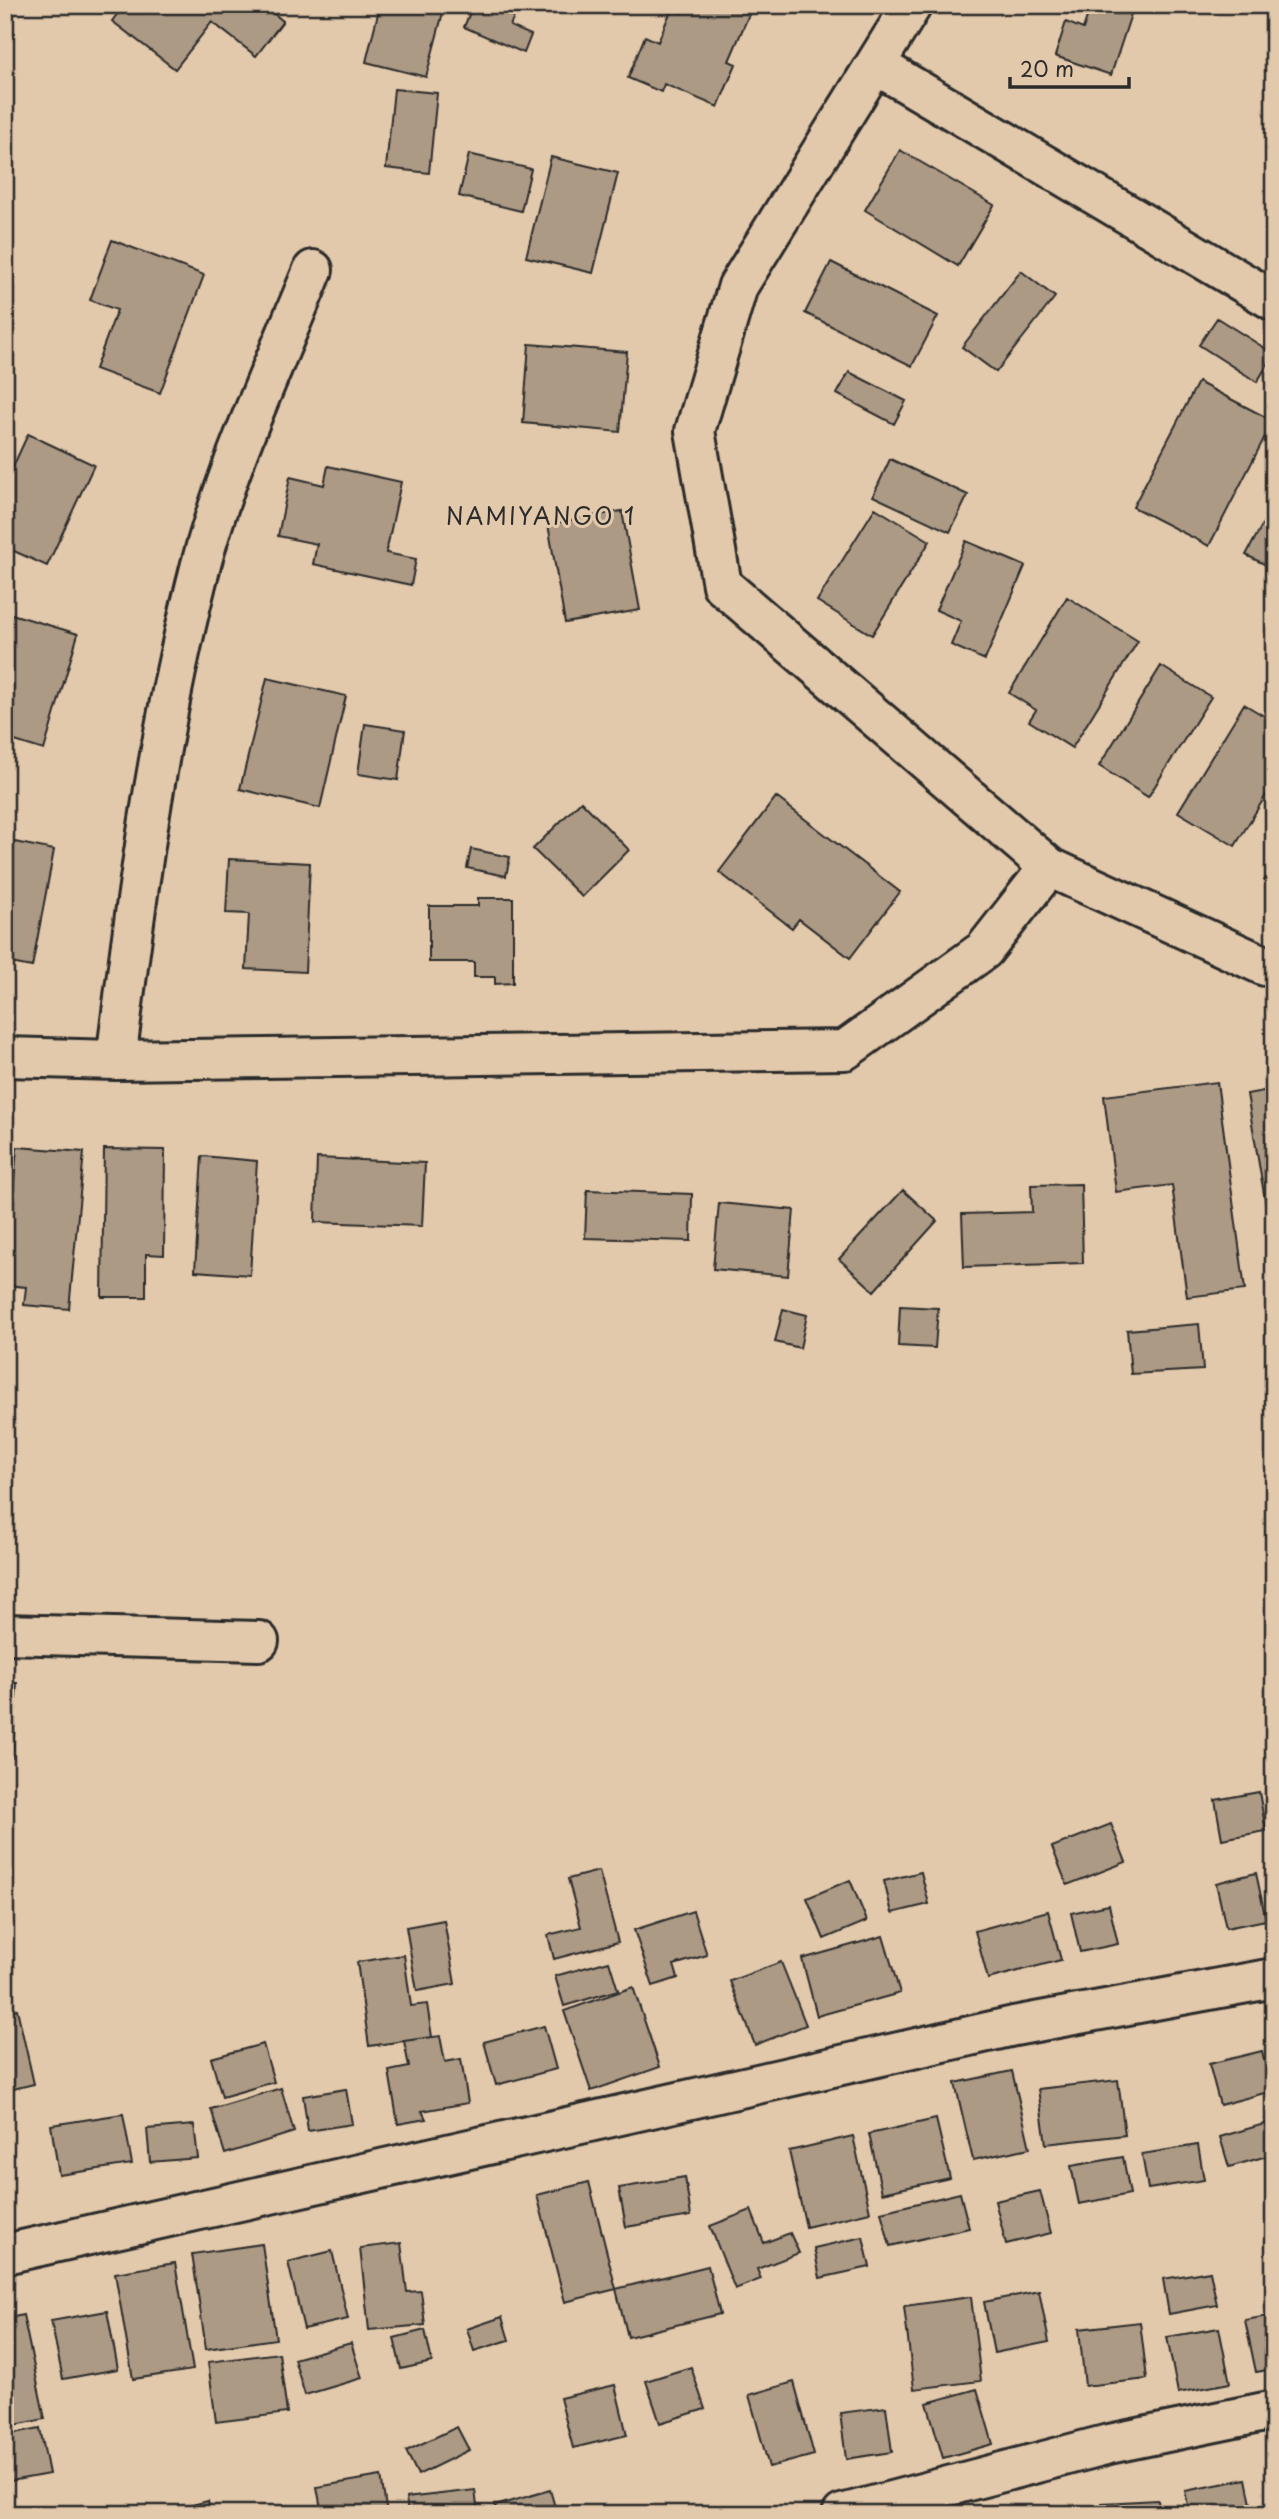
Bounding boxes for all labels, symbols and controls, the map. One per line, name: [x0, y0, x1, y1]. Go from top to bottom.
scale bar: [1010, 46, 1128, 90]
text: 20 m: [1020, 52, 1074, 84]
district label: NAMIYANGO 1: [446, 498, 636, 533]

